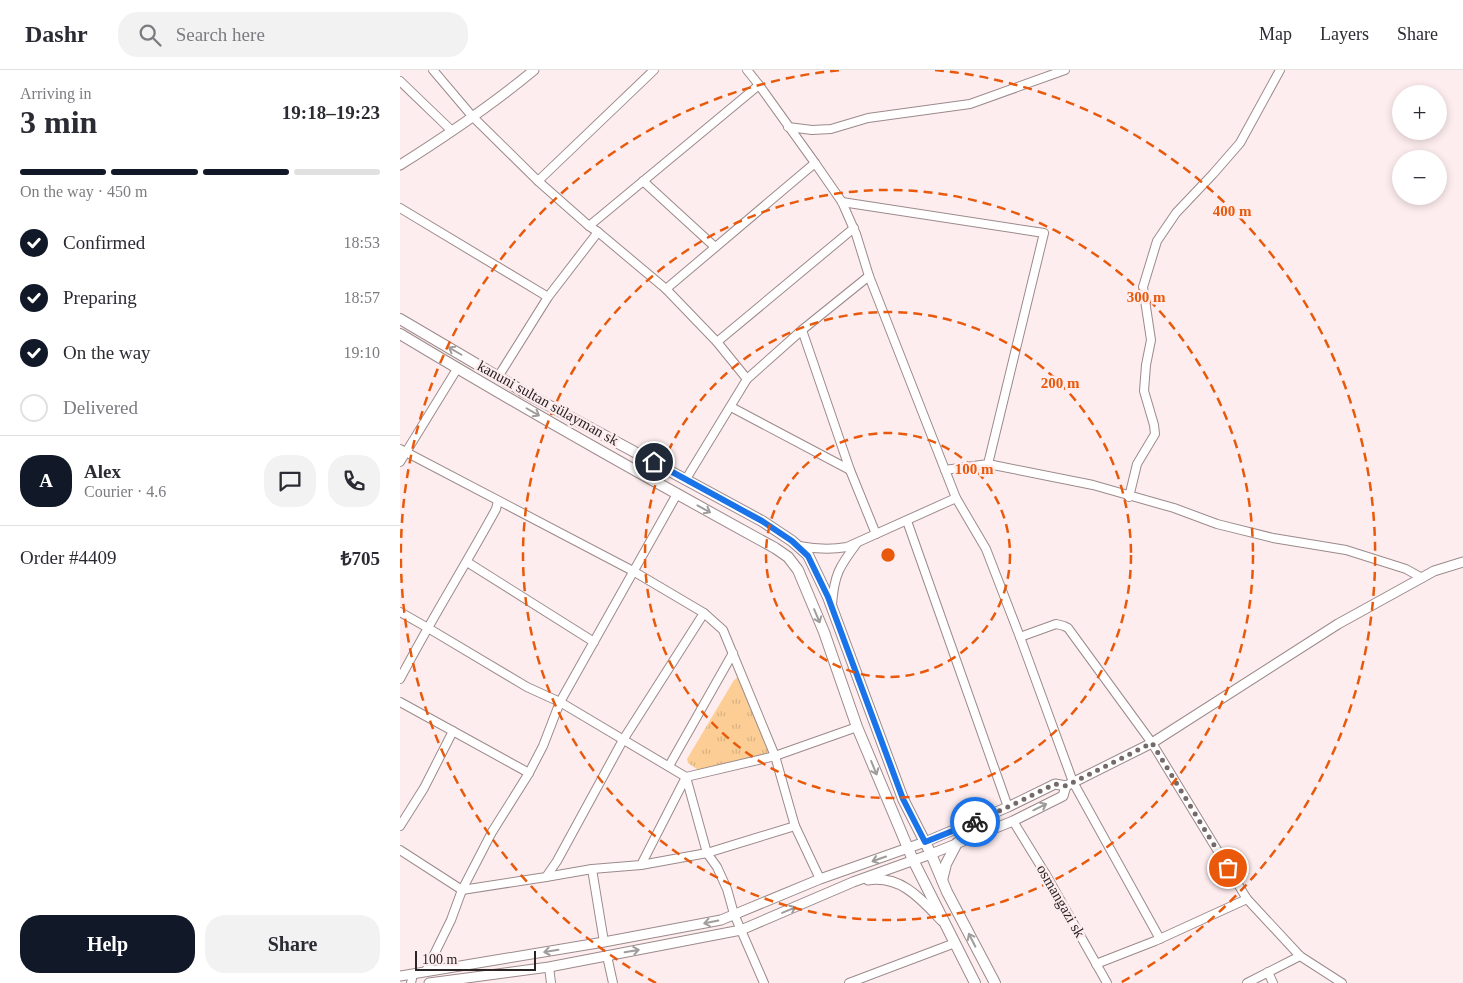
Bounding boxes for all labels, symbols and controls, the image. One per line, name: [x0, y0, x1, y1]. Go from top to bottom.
search box: [118, 12, 468, 57]
text: Dashr: [25, 21, 88, 47]
icon: search: [136, 21, 164, 49]
text: Search here: [176, 24, 265, 45]
text: Map: [1259, 24, 1292, 44]
text: Layers: [1320, 24, 1369, 44]
text: Share: [1397, 24, 1438, 44]
text: Arriving in: [20, 85, 92, 102]
map controls: [1392, 85, 1447, 205]
button: +: [1392, 85, 1447, 140]
text: 19:18–19:23: [282, 102, 380, 123]
text: 3 min: [20, 104, 97, 140]
button: −: [1392, 150, 1447, 205]
text: On the way · 450 m: [20, 183, 148, 200]
text: 400 m: [1213, 203, 1252, 219]
icon: check: [20, 229, 48, 257]
text: Confirmed: [63, 232, 145, 253]
text: 18:53: [344, 234, 380, 251]
icon: check: [20, 284, 48, 312]
text: Preparing: [63, 287, 137, 308]
text: 18:57: [344, 289, 380, 306]
text: 300 m: [1127, 289, 1166, 305]
icon: check: [20, 339, 48, 367]
text: On the way: [63, 342, 151, 363]
text: 19:10: [344, 344, 380, 361]
one-way arrow: [448, 346, 462, 356]
street label: kanuni sultan sülayman sk: [475, 358, 622, 449]
text: 200 m: [1041, 375, 1080, 391]
text: Delivered: [63, 397, 138, 418]
one-way arrow: [525, 407, 539, 417]
pin: [633, 441, 675, 483]
icon: home: [640, 448, 668, 476]
button: chat: [264, 455, 316, 507]
button: phone: [328, 455, 380, 507]
text: Alex: [84, 461, 121, 482]
text: 100 m: [955, 461, 994, 477]
text: A: [39, 470, 53, 491]
text: Courier · 4.6: [84, 483, 166, 500]
one-way arrow: [697, 505, 711, 515]
centre of rings: [879, 546, 897, 564]
text: Order #4409: [20, 547, 117, 568]
text: ₺705: [341, 548, 380, 569]
one-way arrow: [813, 608, 823, 623]
one-way arrow: [870, 760, 880, 775]
courier: [950, 797, 1000, 847]
one-way arrow: [1032, 802, 1047, 812]
icon: bike: [961, 808, 989, 836]
pin: [1207, 847, 1249, 889]
icon: bag: [1214, 854, 1242, 882]
one-way arrow: [872, 855, 887, 864]
street label: osmangazi sk: [1034, 862, 1088, 941]
one-way arrow: [781, 904, 796, 914]
button: Help: [20, 915, 195, 973]
button: Share: [205, 915, 380, 973]
one-way arrow: [703, 918, 719, 927]
one-way arrow: [967, 933, 976, 948]
one-way arrow: [543, 946, 559, 956]
one-way arrow: [624, 946, 640, 956]
scale bar: [415, 948, 536, 971]
text: 100 m: [422, 952, 457, 967]

